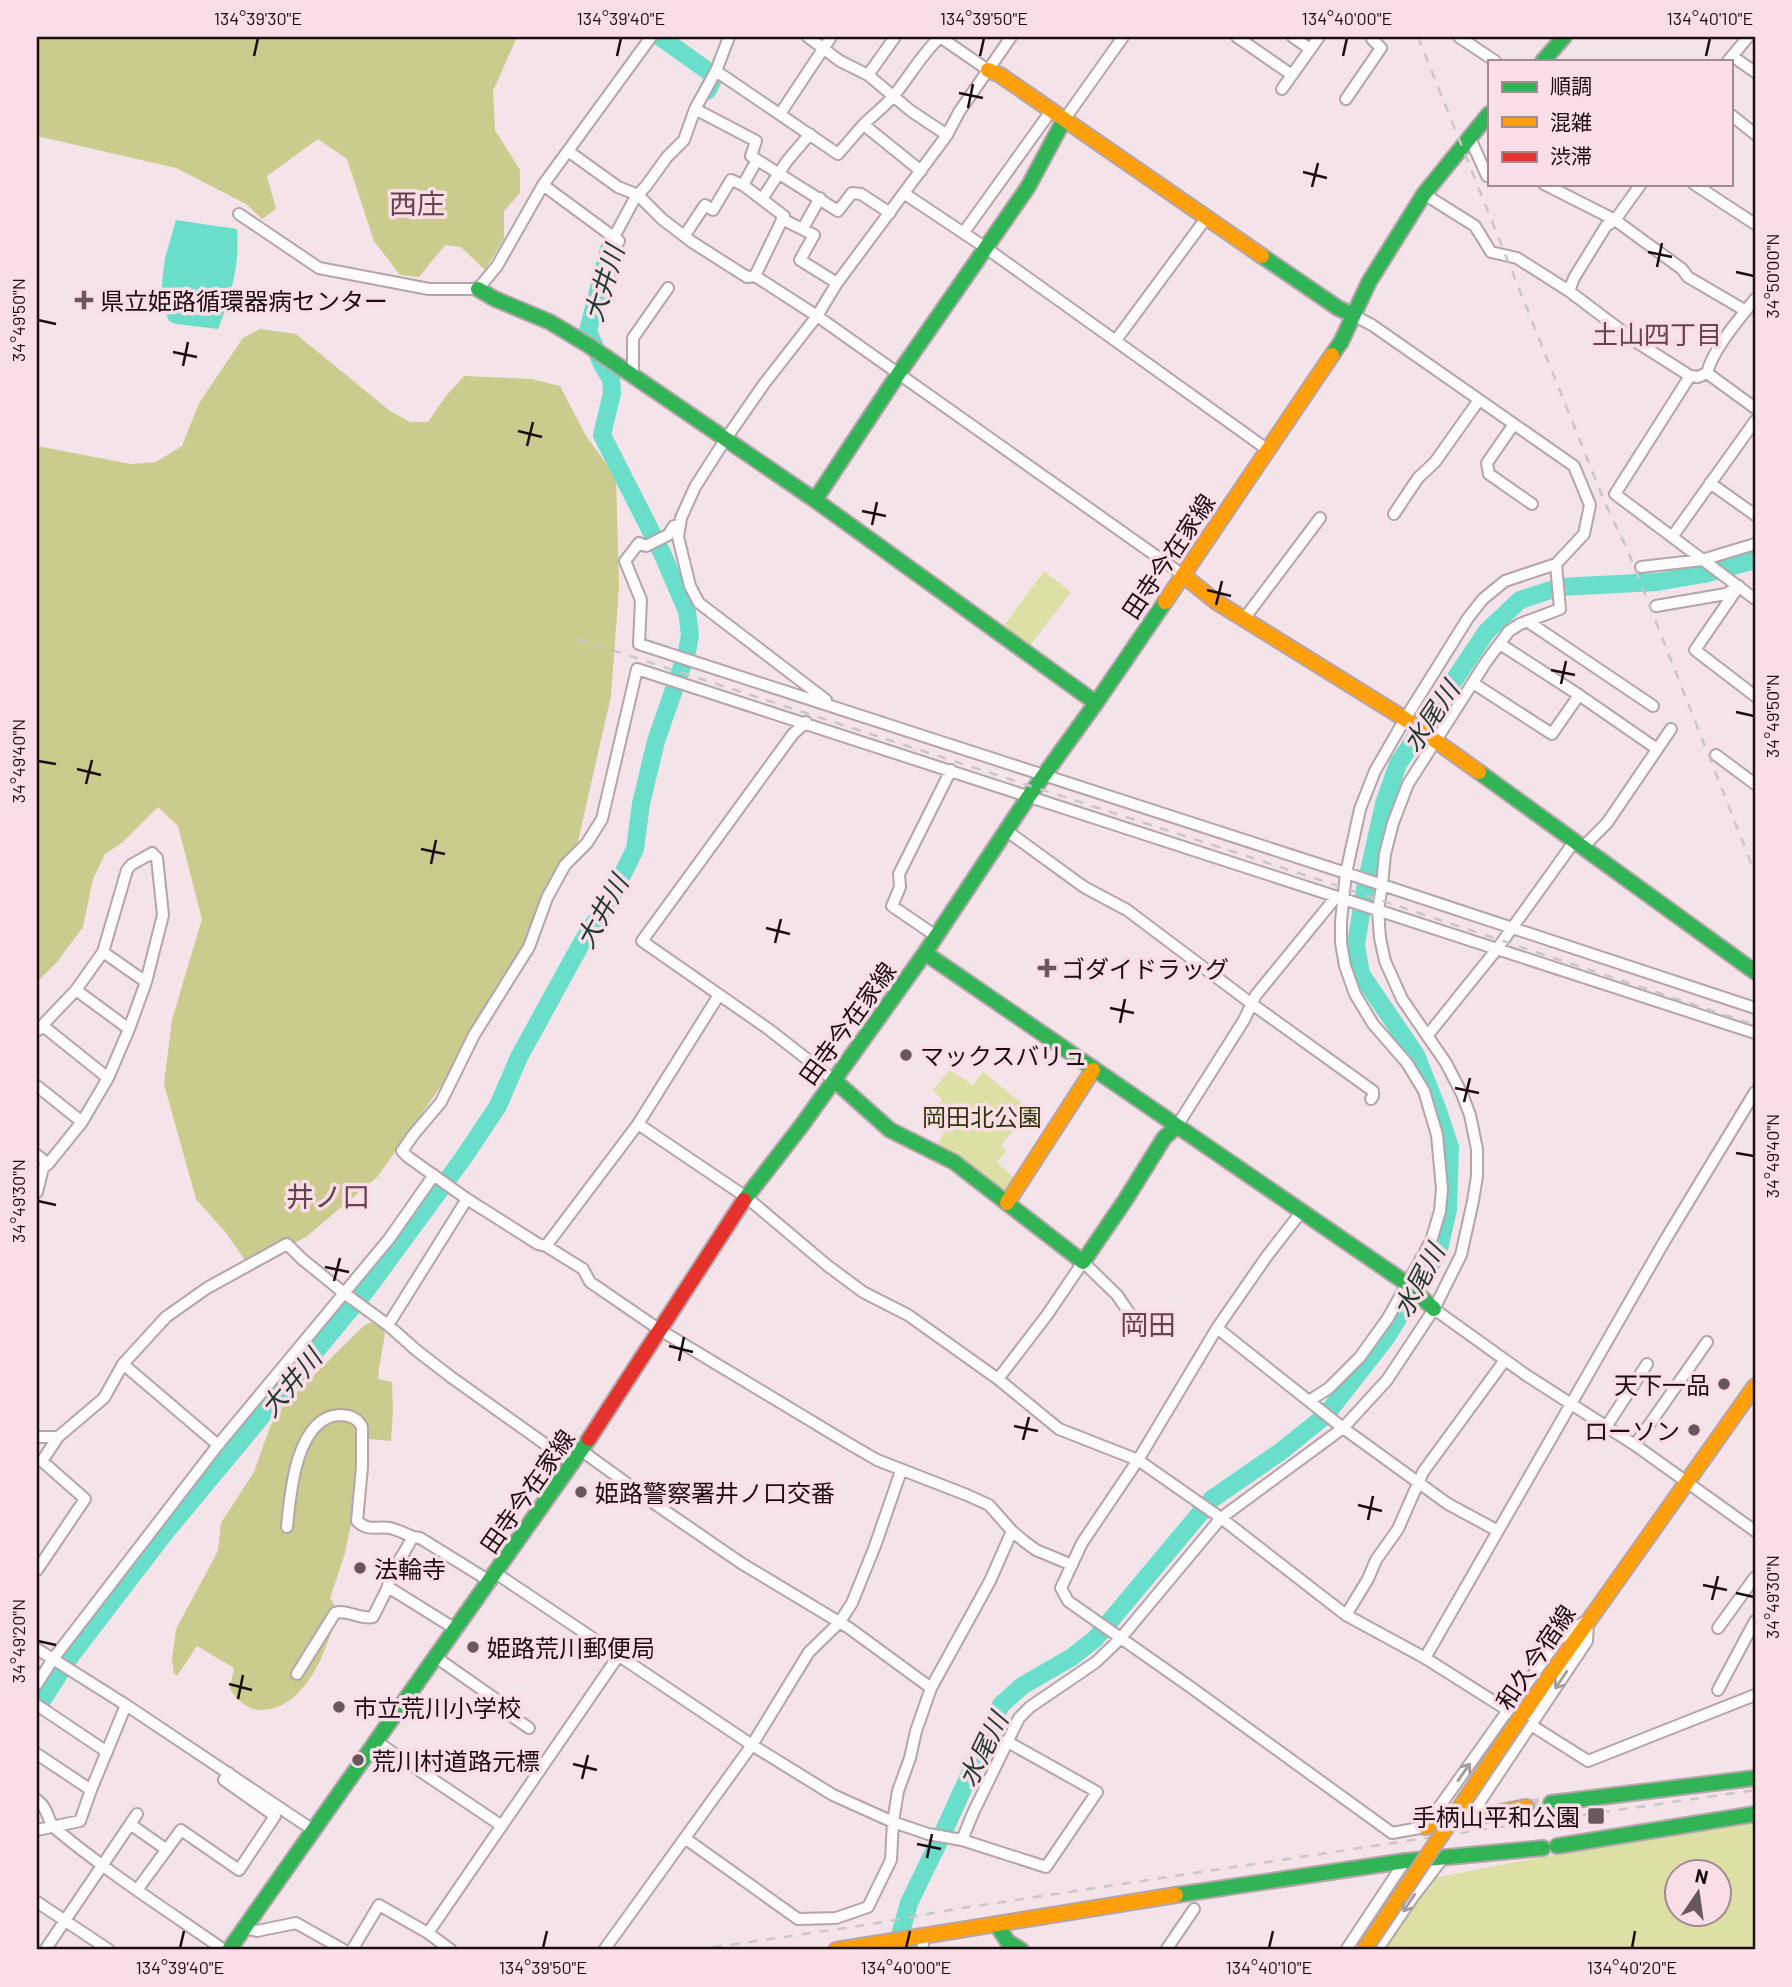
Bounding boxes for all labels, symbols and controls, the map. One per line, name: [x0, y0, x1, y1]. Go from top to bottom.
text: 134°39'30"E: [214, 7, 302, 29]
text: 134°39'40"E: [577, 7, 665, 29]
text: 134°39'50"E: [940, 7, 1028, 29]
text: 134°40'00"E: [1302, 7, 1392, 29]
text: 134°40'10"E: [1667, 7, 1753, 29]
legend: [1488, 60, 1732, 186]
text: 順調: [1550, 73, 1592, 98]
text: 混雑: [1550, 109, 1592, 134]
text: 渋滞: [1550, 143, 1592, 168]
district label: 西庄: [389, 186, 445, 220]
text: 34°50'00"N: [1761, 233, 1783, 319]
water label: 大井川: [577, 238, 630, 325]
text: 34°49'50"N: [7, 278, 29, 362]
place label: 県立姫路循環器病センター: [100, 286, 388, 315]
marker: 県立姫路循環器病センター: [74, 290, 94, 310]
district label: 土山四丁目: [1592, 318, 1722, 349]
street label: 田寺今在家線: [1116, 488, 1220, 624]
water label: 水尾川: [1395, 673, 1466, 757]
text: 34°49'50"N: [1761, 674, 1783, 758]
text: 34°49'40"N: [7, 719, 29, 803]
water label: 大井川: [569, 867, 635, 953]
place label: ゴダイドラッグ: [1061, 954, 1229, 983]
street label: 田寺今在家線: [793, 956, 901, 1090]
marker: ゴダイドラッグ: [1039, 960, 1055, 976]
place label: マックスバリュ: [920, 1041, 1087, 1070]
marker: マックスバリュ: [898, 1047, 914, 1063]
park label: 岡田北公園: [922, 1102, 1042, 1131]
text: 34°49'40"N: [1761, 1114, 1783, 1198]
text: 34°49'30"N: [7, 1159, 29, 1243]
district label: 井ノ口: [286, 1179, 370, 1213]
water label: 水尾川: [1386, 1236, 1451, 1322]
district label: 岡田: [1120, 1307, 1176, 1341]
water label: 大井川: [253, 1340, 329, 1422]
place label: 天下一品: [1614, 1370, 1710, 1399]
marker: 天下一品: [1716, 1376, 1732, 1392]
place label: ローソン: [1584, 1416, 1680, 1445]
marker: ローソン: [1686, 1422, 1702, 1438]
street label: 田寺今在家線: [474, 1424, 580, 1558]
place label: 姫路警察署井ノ口交番: [595, 1478, 835, 1507]
marker: 姫路警察署井ノ口交番: [573, 1484, 589, 1500]
place label: 法輪寺: [374, 1554, 446, 1583]
text: 34°49'30"N: [1761, 1555, 1783, 1639]
marker: 法輪寺: [352, 1560, 368, 1576]
text: 34°49'20"N: [7, 1599, 29, 1683]
street label: 和久今宿線: [1489, 1599, 1581, 1715]
place label: 姫路荒川郵便局: [487, 1633, 655, 1662]
marker: 姫路荒川郵便局: [465, 1639, 481, 1655]
one-way arrow: [1554, 1670, 1568, 1689]
place label: 市立荒川小学校: [353, 1693, 521, 1722]
marker: 市立荒川小学校: [331, 1699, 347, 1715]
water label: 水尾川: [951, 1704, 1014, 1791]
place label: 荒川村道路元標: [372, 1746, 540, 1775]
marker: 荒川村道路元標: [350, 1752, 366, 1768]
one-way arrow: [1457, 1763, 1471, 1782]
place label: 手柄山平和公園: [1412, 1802, 1580, 1831]
marker: 手柄山平和公園: [1586, 1806, 1606, 1826]
north arrow: [1662, 1857, 1732, 1927]
text: N: [1693, 1863, 1711, 1889]
one-way arrow: [1402, 1893, 1416, 1912]
text: 134°39'40"E: [136, 1956, 224, 1978]
text: 134°39'50"E: [499, 1956, 587, 1978]
text: 134°40'00"E: [861, 1956, 951, 1978]
text: 134°40'10"E: [1226, 1956, 1312, 1978]
text: 134°40'20"E: [1587, 1956, 1677, 1978]

